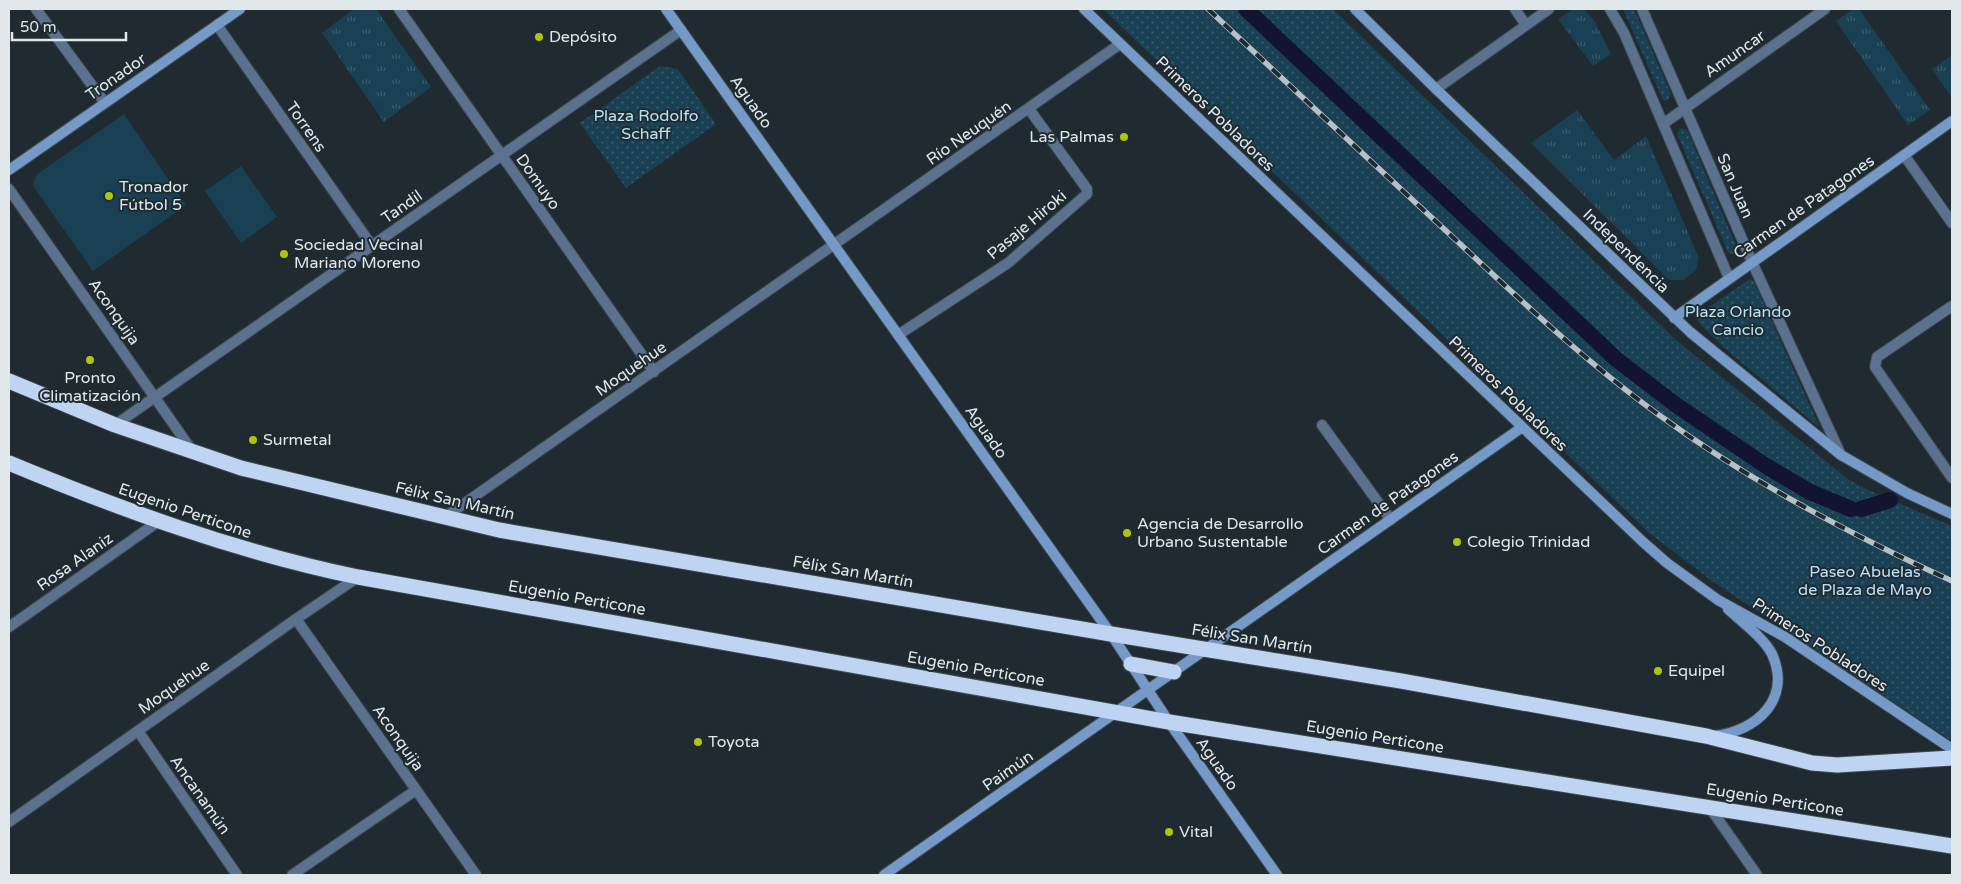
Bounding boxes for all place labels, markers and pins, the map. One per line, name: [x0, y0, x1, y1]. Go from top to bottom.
place label: Depósito: [549, 27, 617, 47]
marker: Depósito: [533, 31, 545, 43]
place label: Las Palmas: [1029, 127, 1114, 147]
marker: Las Palmas: [1118, 131, 1130, 143]
place label: Tronador Fútbol 5: [119, 177, 189, 215]
marker: Tronador Fútbol 5: [103, 190, 115, 202]
place label: Sociedad Vecinal Mariano Moreno: [294, 235, 423, 273]
marker: Sociedad Vecinal Mariano Moreno: [278, 248, 290, 260]
marker: Pronto Climatización: [84, 354, 96, 366]
place label: Pronto Climatización: [39, 368, 141, 406]
place label: Surmetal: [263, 430, 331, 450]
marker: Surmetal: [247, 434, 259, 446]
place label: Agencia de Desarrollo Urbano Sustentable: [1137, 514, 1304, 552]
marker: Agencia de Desarrollo Urbano Sustentable: [1121, 527, 1133, 539]
place label: Colegio Trinidad: [1467, 532, 1590, 552]
marker: Colegio Trinidad: [1451, 536, 1463, 548]
place label: Equipel: [1668, 661, 1725, 681]
marker: Equipel: [1652, 665, 1664, 677]
place label: Toyota: [708, 732, 760, 752]
marker: Toyota: [692, 736, 704, 748]
place label: Vital: [1179, 822, 1213, 842]
marker: Vital: [1163, 826, 1175, 838]

